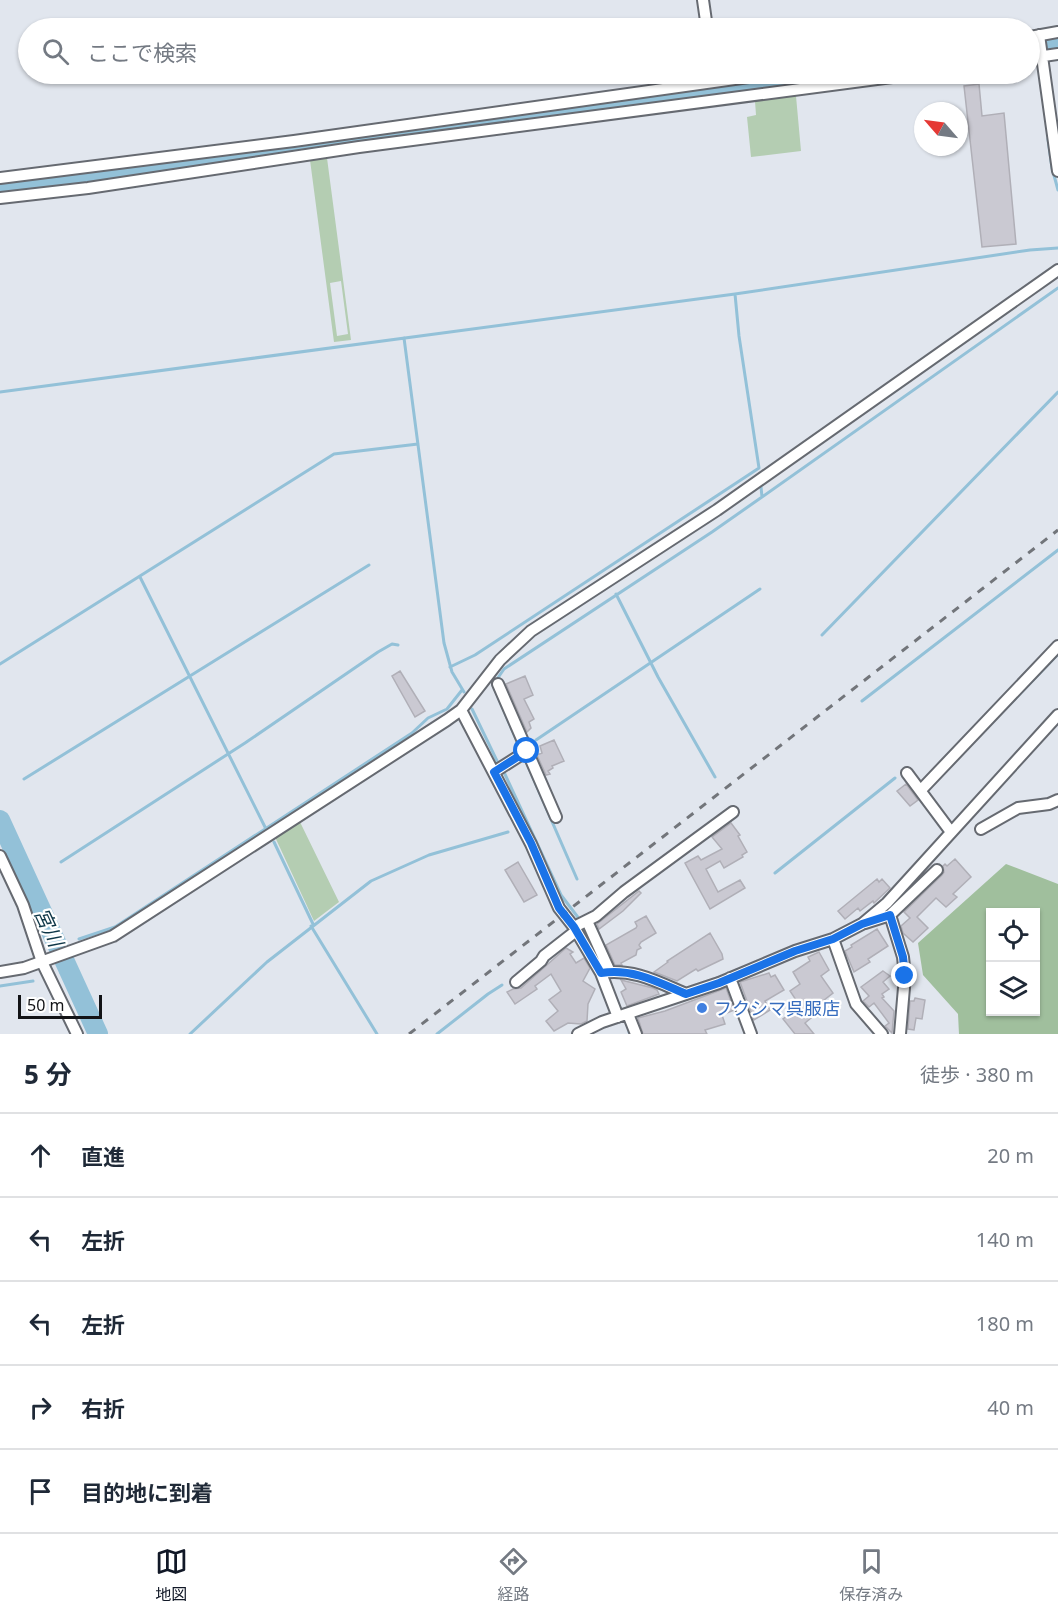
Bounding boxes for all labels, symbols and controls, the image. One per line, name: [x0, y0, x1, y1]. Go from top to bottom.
search box: [18, 18, 1040, 84]
icon: search: [39, 35, 72, 68]
text: ここで検索: [87, 37, 197, 67]
north arrow: [914, 102, 968, 156]
route start: [513, 737, 539, 763]
water label: 宮川: [28, 903, 71, 953]
map controls: [986, 908, 1040, 1016]
button: locate: [986, 908, 1040, 962]
route end: [891, 962, 917, 988]
button: layers: [986, 962, 1040, 1016]
scale bar: [18, 992, 102, 1019]
text: 50 m: [27, 994, 64, 1016]
place label: フクシマ呉服店: [714, 996, 840, 1020]
marker: フクシマ呉服店: [695, 1001, 709, 1015]
text: 5 分: [24, 1056, 72, 1092]
text: 徒歩 · 380 m: [920, 1061, 1034, 1088]
icon: ahead: [24, 1139, 57, 1172]
text: 直進: [81, 1141, 125, 1171]
text: 20 m: [987, 1142, 1034, 1169]
icon: left: [24, 1223, 57, 1256]
text: 左折: [81, 1225, 125, 1255]
text: 140 m: [976, 1226, 1034, 1253]
icon: left: [24, 1307, 57, 1340]
text: 左折: [81, 1309, 125, 1339]
text: 180 m: [976, 1310, 1034, 1337]
icon: right: [24, 1391, 57, 1424]
text: 右折: [81, 1393, 125, 1423]
text: 40 m: [987, 1394, 1034, 1421]
icon: arrive: [24, 1475, 57, 1508]
text: 目的地に到着: [81, 1477, 213, 1507]
tab: 地図: [155, 1545, 188, 1605]
tab: 経路: [497, 1545, 530, 1605]
tab: 保存済み: [839, 1545, 903, 1605]

